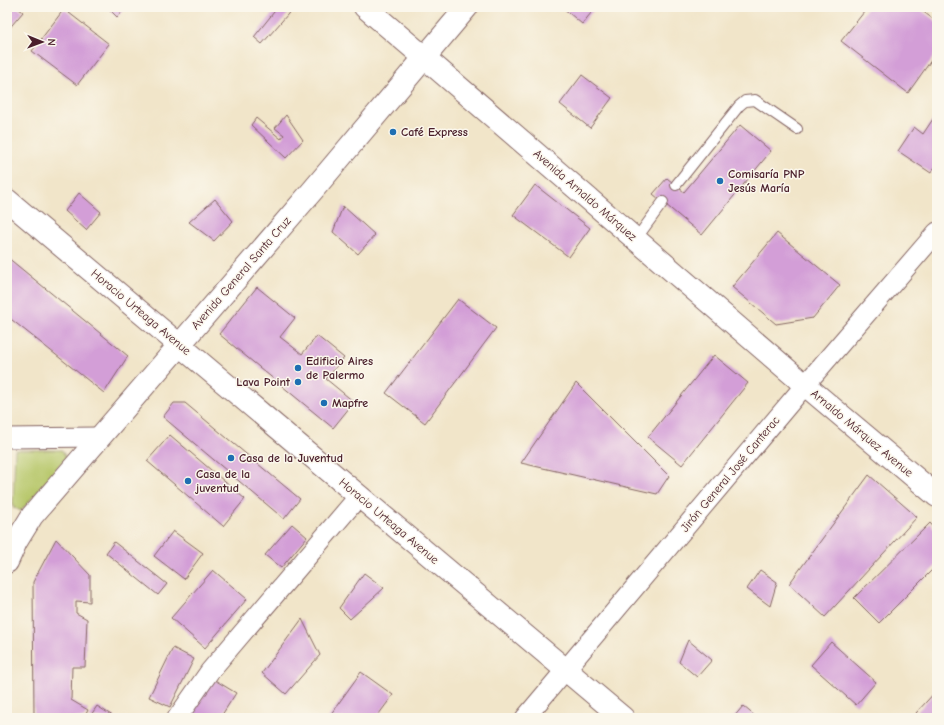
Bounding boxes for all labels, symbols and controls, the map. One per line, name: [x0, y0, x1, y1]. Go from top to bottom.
north arrow: [22, 22, 62, 62]
text: N: [45, 38, 58, 46]
place label: Café Express: [401, 125, 468, 139]
marker: Café Express: [388, 127, 398, 137]
street label: Avenida Arnaldo Márquez: [531, 146, 640, 244]
place label: Comisaría PNP Jesús María: [728, 167, 805, 195]
marker: Comisaría PNP Jesús María: [715, 176, 725, 186]
street label: Avenida General Santa Cruz: [188, 213, 294, 332]
street label: Horacio Urteaga Avenue: [88, 266, 194, 358]
place label: Edificio Aires de Palermo: [306, 354, 373, 382]
marker: Edificio Aires de Palermo: [293, 363, 303, 373]
place label: Lava Point: [236, 375, 291, 389]
marker: Lava Point: [293, 377, 303, 387]
street label: Arnaldo Márquez Avenue: [808, 386, 916, 480]
place label: Mapfre: [332, 396, 368, 410]
marker: Mapfre: [319, 398, 329, 408]
street label: Jirón General José Canterac: [677, 413, 783, 535]
place label: Casa de la Juventud: [239, 451, 343, 465]
marker: Casa de la Juventud: [226, 453, 236, 463]
place label: Casa de la juventud: [194, 467, 250, 495]
street label: Horacio Urteaga Avenue: [336, 475, 442, 567]
marker: Casa de la juventud: [183, 476, 193, 486]

